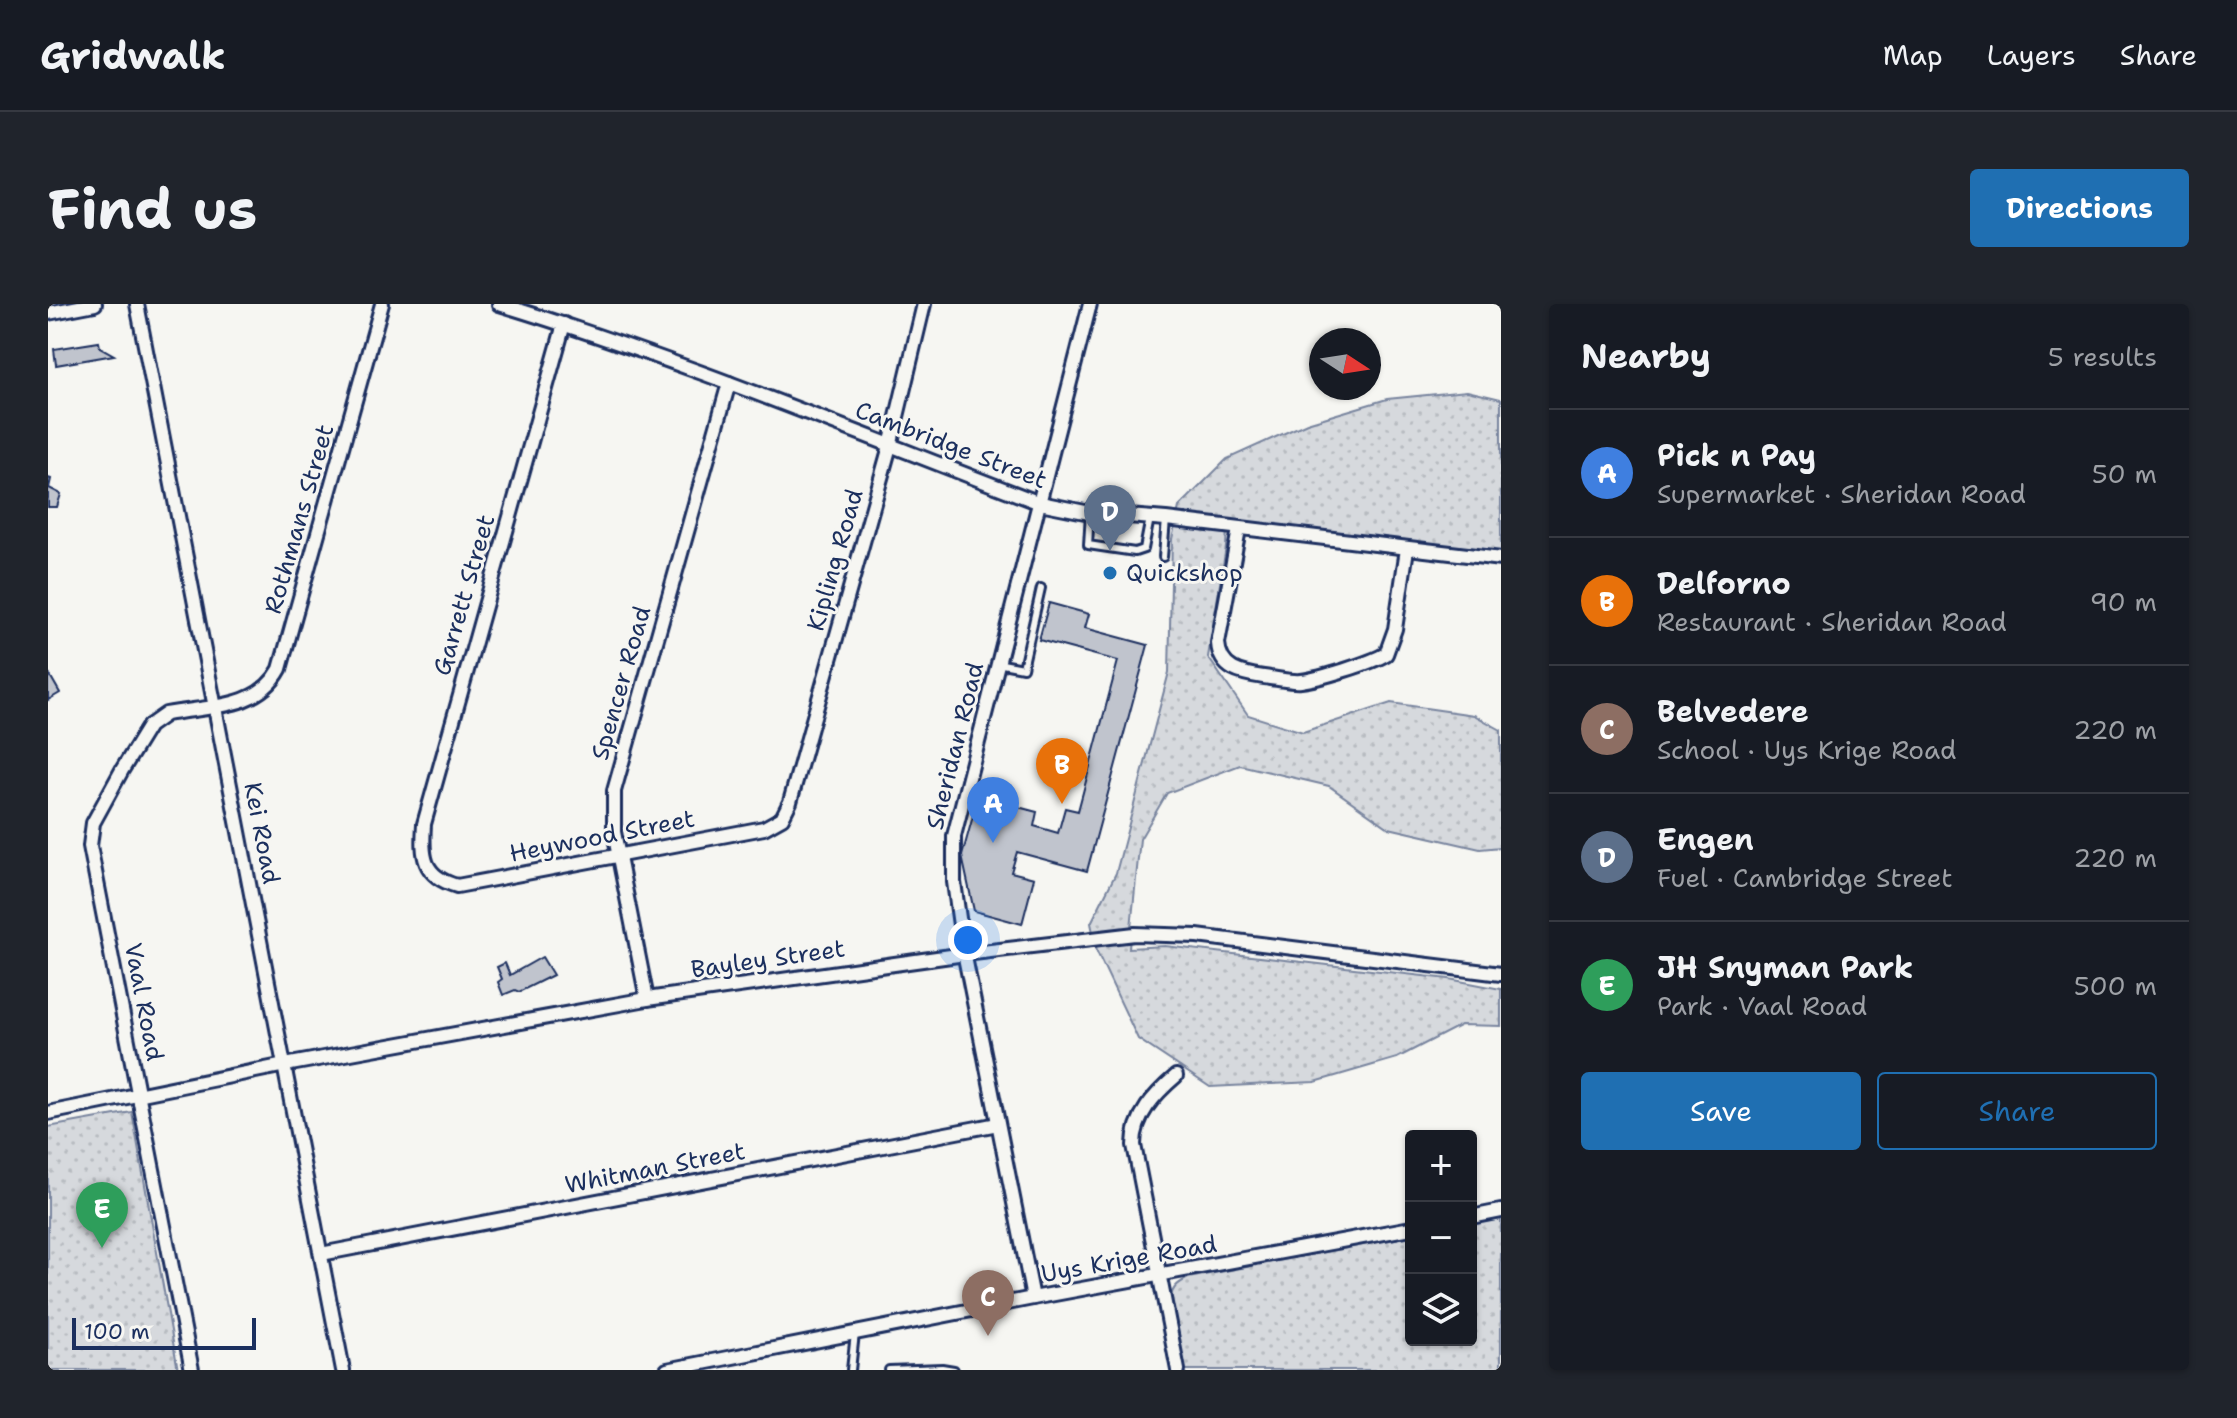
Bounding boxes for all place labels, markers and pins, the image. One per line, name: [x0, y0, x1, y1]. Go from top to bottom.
pin: D: [1084, 485, 1136, 551]
place label: Quickshop: [1126, 557, 1243, 589]
marker: Quickshop: [1101, 564, 1119, 582]
pin: B: [1036, 738, 1088, 804]
pin: A: [967, 777, 1019, 843]
pin: E: [76, 1182, 128, 1248]
pin: C: [962, 1270, 1014, 1336]

